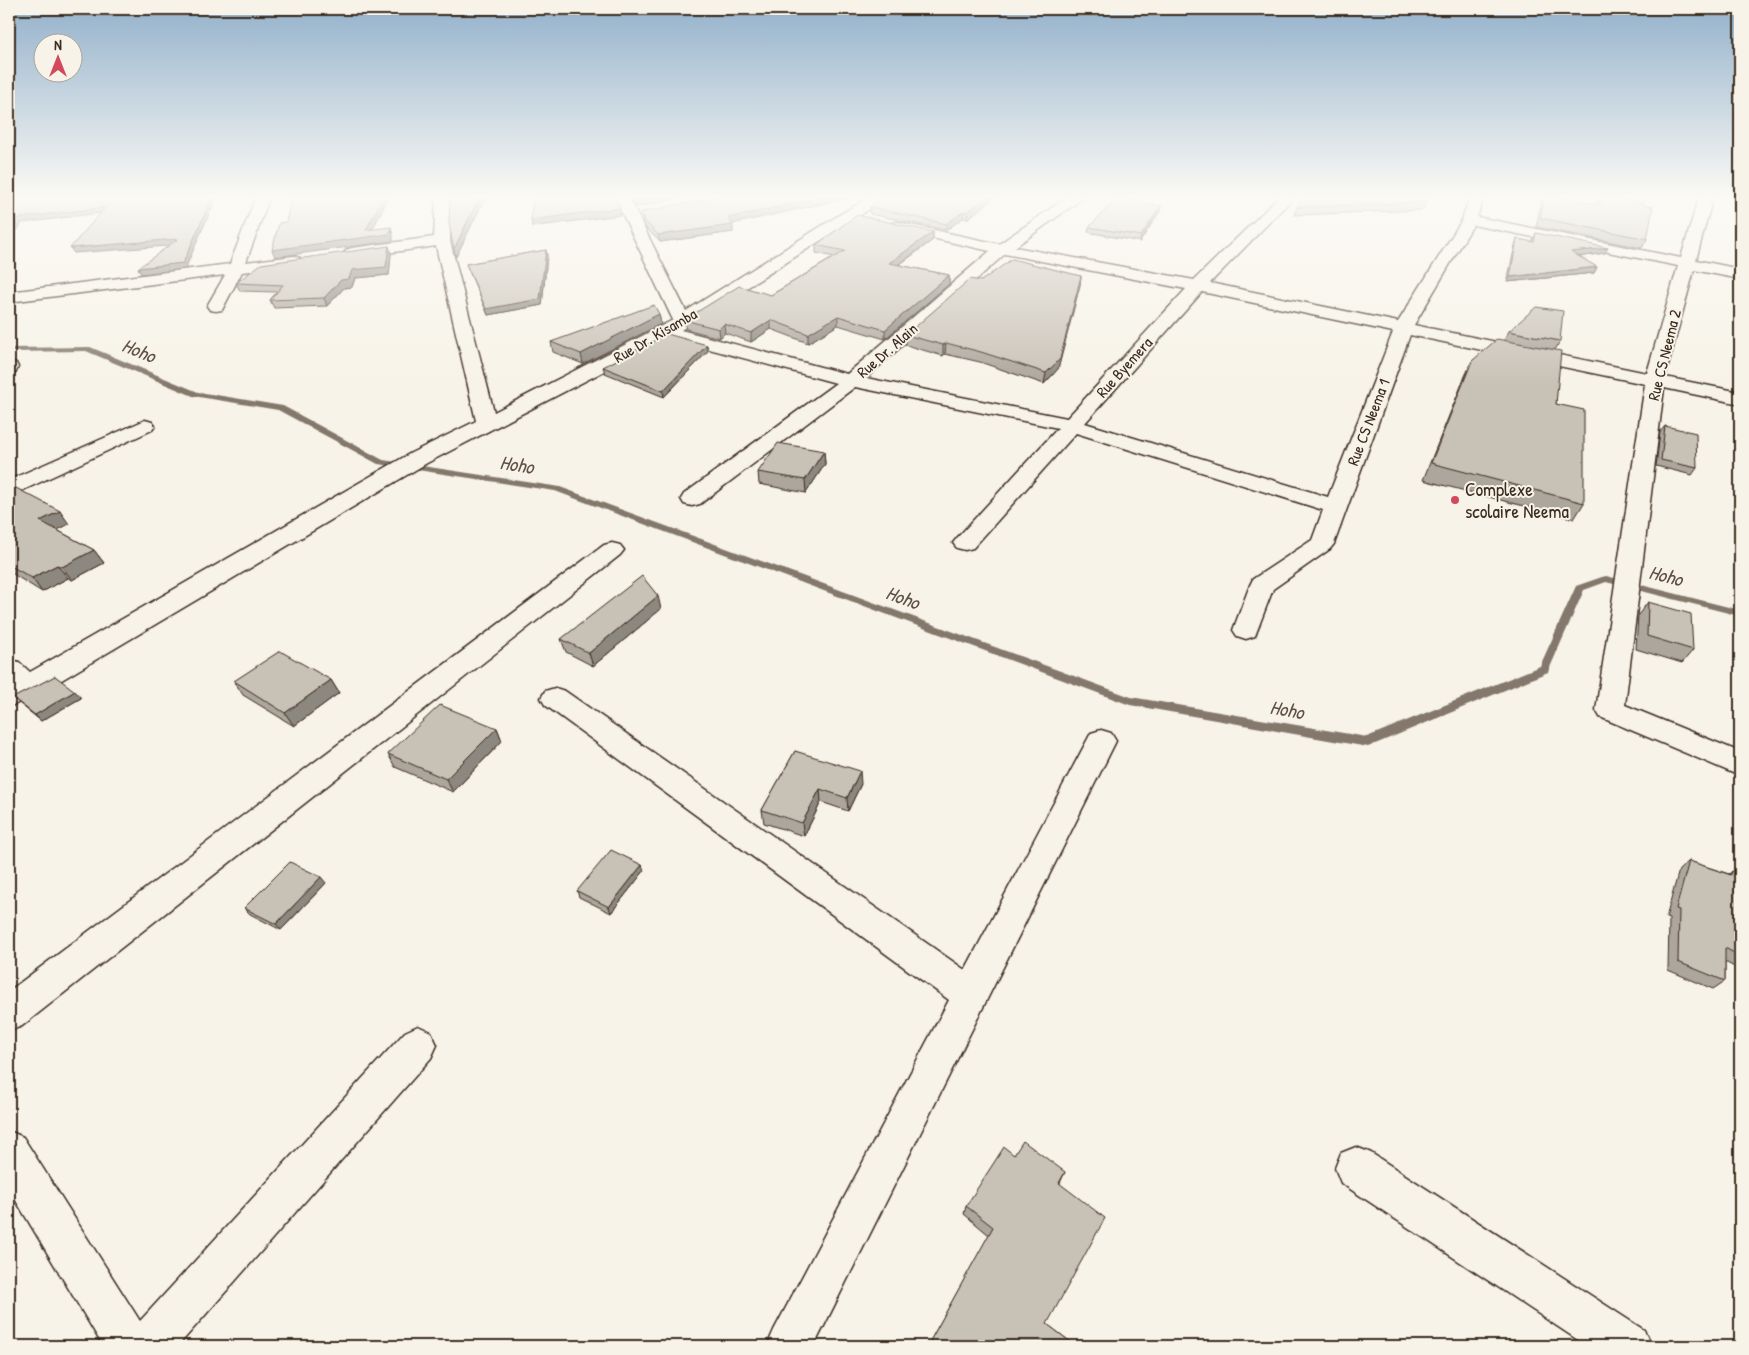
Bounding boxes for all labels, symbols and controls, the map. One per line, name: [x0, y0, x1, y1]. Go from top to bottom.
north arrow: [32, 32, 82, 82]
text: N: [54, 35, 62, 54]
street label: Rue Dr. Kisamba: [609, 302, 701, 368]
street label: Rue CS Neema 2: [1642, 307, 1686, 403]
street label: Rue Dr. Alain: [852, 318, 922, 382]
water label: Hoho: [118, 331, 162, 370]
street label: Rue Byemera: [1091, 332, 1157, 402]
street label: Rue CS Neema 1: [1341, 375, 1395, 469]
water label: Hoho: [498, 448, 538, 480]
place label: Complexe scolaire Neema: [1465, 476, 1570, 524]
marker: Complexe scolaire Neema: [1449, 494, 1461, 506]
water label: Hoho: [1646, 558, 1688, 593]
water label: Hoho: [882, 579, 925, 616]
water label: Hoho: [1268, 693, 1308, 726]

